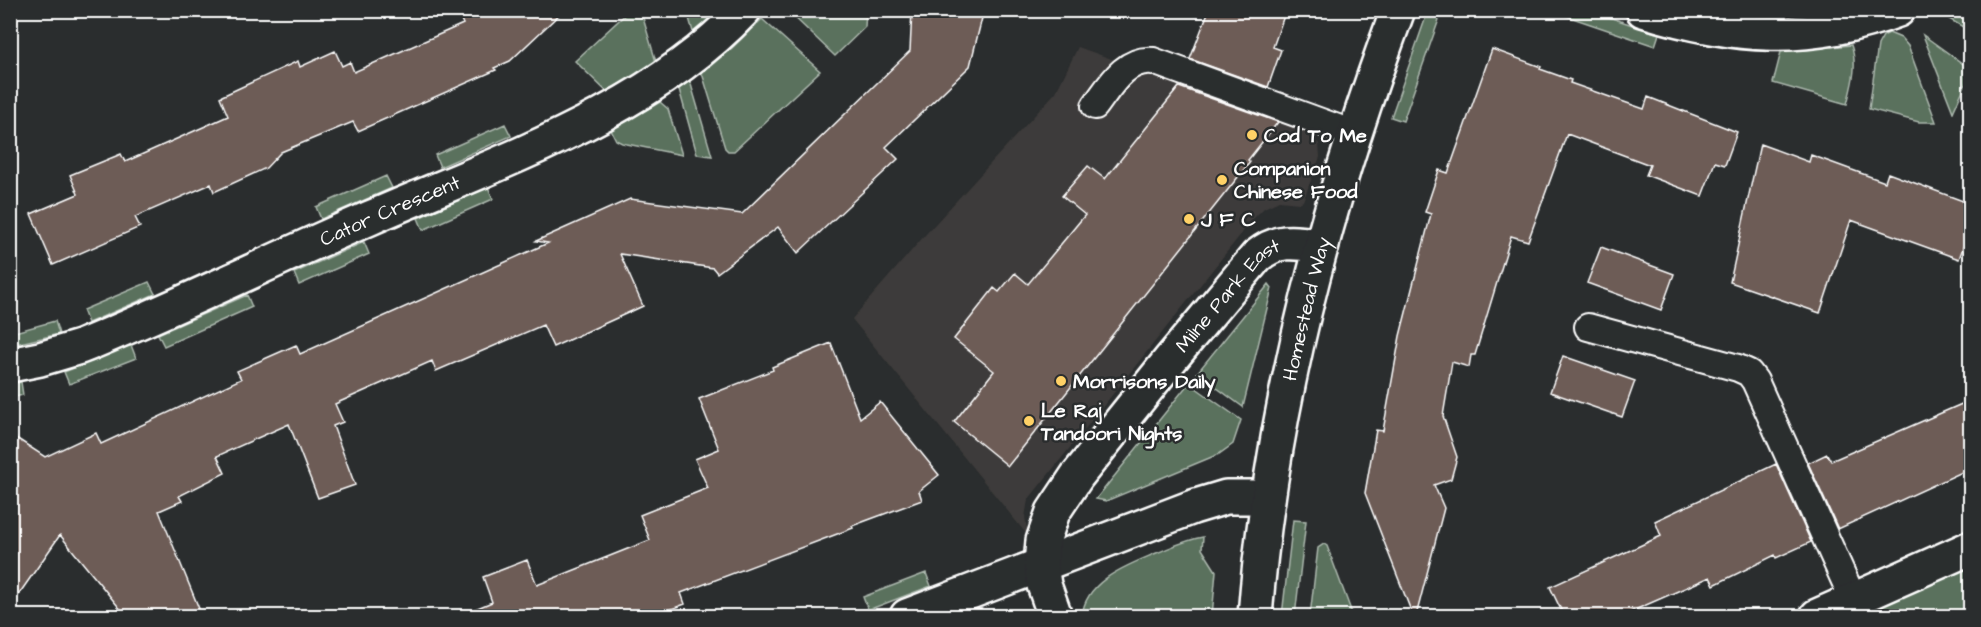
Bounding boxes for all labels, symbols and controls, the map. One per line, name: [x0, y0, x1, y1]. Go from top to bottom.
place label: Cod To Me: [1264, 122, 1367, 150]
marker: Cod To Me: [1245, 128, 1259, 142]
place label: Companion Chinese Food: [1234, 155, 1358, 206]
street label: Cator Crescent: [315, 169, 465, 254]
marker: Companion Chinese Food: [1215, 173, 1229, 187]
place label: J F C: [1200, 206, 1256, 234]
marker: J F C: [1182, 212, 1196, 226]
street label: Milne Park East: [1169, 232, 1284, 359]
street label: Homestead Way: [1276, 234, 1339, 383]
place label: Morrisons Daily: [1073, 368, 1216, 397]
marker: Morrisons Daily: [1054, 374, 1068, 388]
place label: Le Raj Tandoori Nights: [1040, 397, 1182, 449]
marker: Le Raj Tandoori Nights: [1022, 414, 1036, 428]

